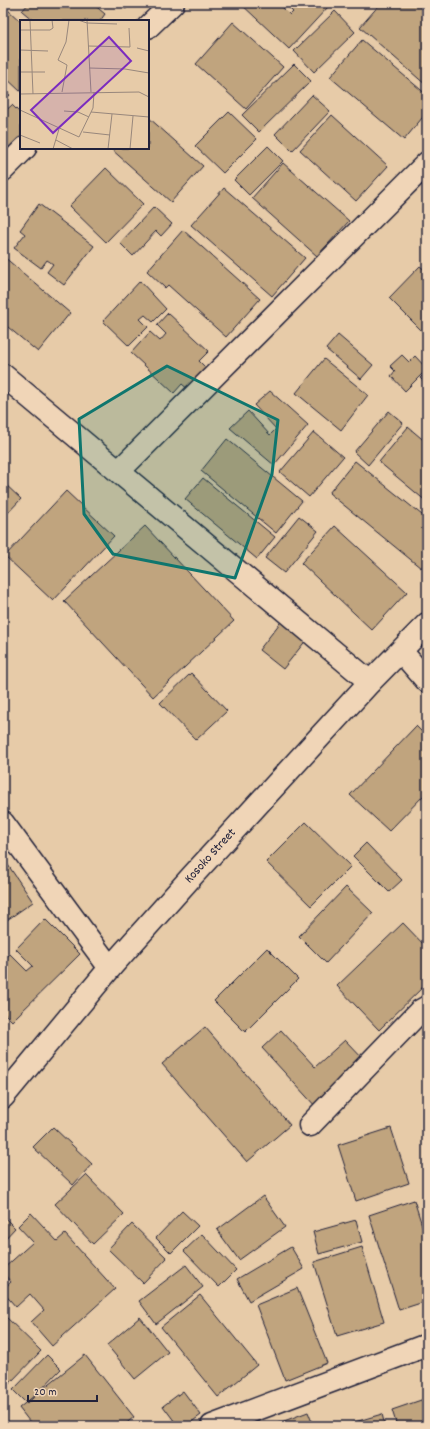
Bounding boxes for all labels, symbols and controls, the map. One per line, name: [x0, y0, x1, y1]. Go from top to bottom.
inset map: [20, 20, 149, 149]
street label: Kosoko Street: [180, 824, 241, 888]
scale bar: [28, 1377, 97, 1403]
text: 20 m: [34, 1384, 57, 1401]

